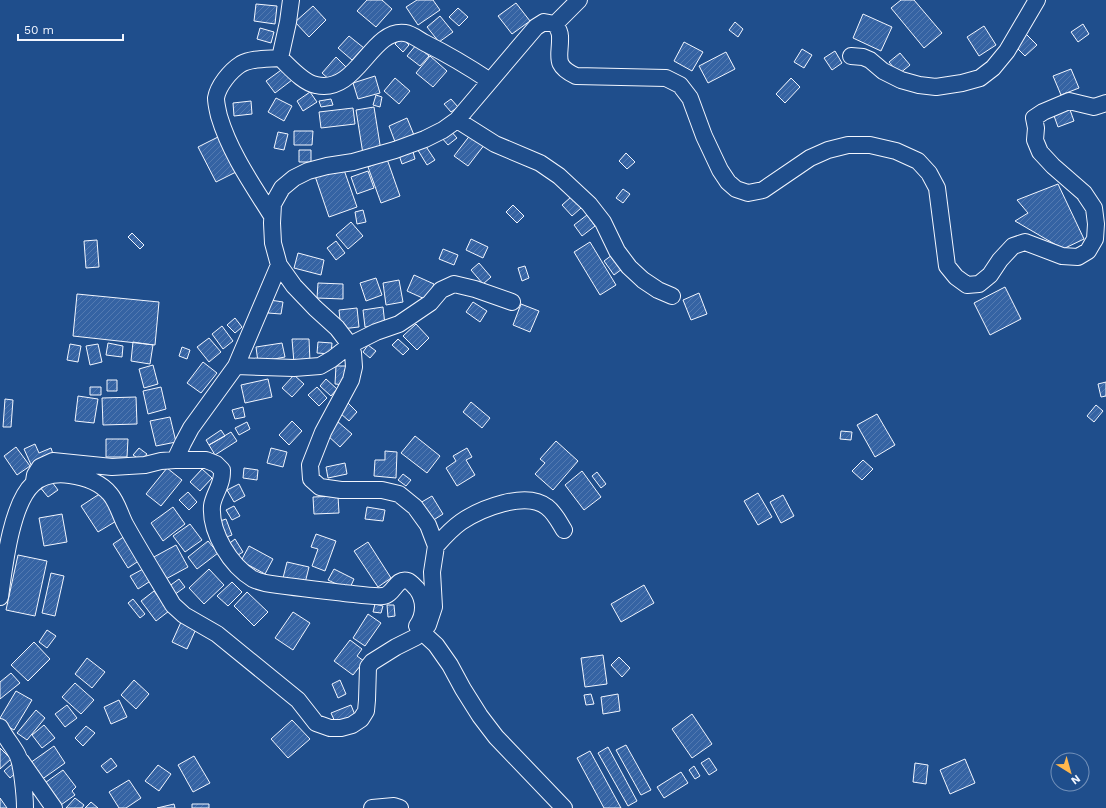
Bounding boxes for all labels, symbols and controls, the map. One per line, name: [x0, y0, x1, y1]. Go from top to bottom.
scale bar: [18, 16, 123, 42]
text: 50 m: [24, 23, 54, 37]
north arrow: [1050, 752, 1090, 792]
text: N: [1069, 772, 1083, 787]

